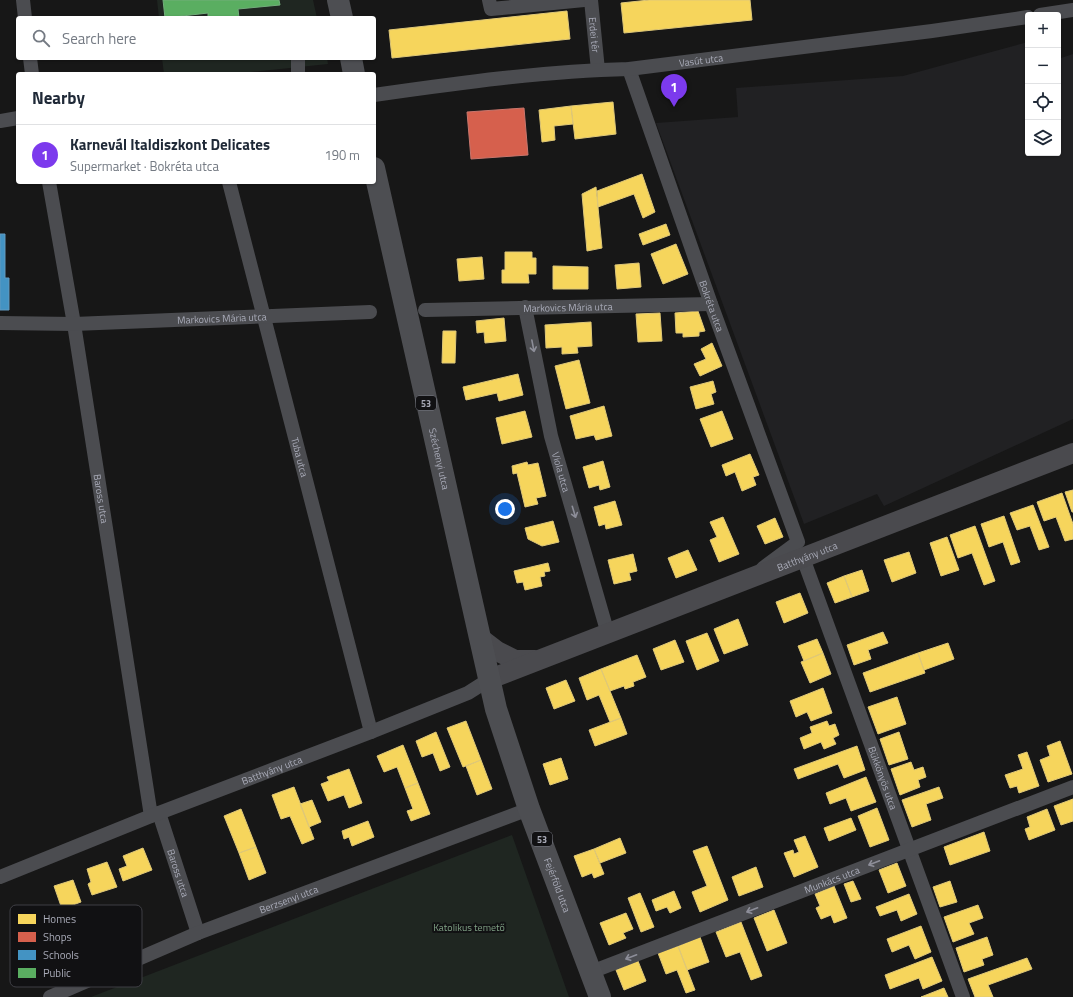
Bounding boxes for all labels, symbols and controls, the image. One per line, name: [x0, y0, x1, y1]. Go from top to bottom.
map controls: [1025, 12, 1061, 156]
button: +: [1025, 12, 1061, 48]
search box: [16, 16, 376, 60]
street label: Erdei tér: [585, 16, 604, 54]
icon: search: [30, 27, 52, 49]
text: Search here: [62, 27, 136, 50]
button: −: [1025, 48, 1061, 84]
street label: Vasút utca: [678, 50, 724, 70]
pin: 1: [661, 74, 687, 107]
button: locate: [1025, 84, 1061, 120]
text: Nearby: [32, 85, 85, 111]
button: layers: [1025, 120, 1061, 156]
text: Karnevál Italdiszkont Delicates: [70, 133, 270, 156]
text: 1: [41, 145, 49, 165]
text: 190 m: [324, 145, 360, 165]
text: Supermarket · Bokréta utca: [70, 156, 219, 176]
street label: Bokréta utca: [696, 278, 728, 334]
street label: Markovics Mária utca: [523, 299, 613, 315]
street label: Markovics Mária utca: [177, 309, 267, 327]
one-way arrow: [529, 339, 537, 352]
road number: 53: [416, 396, 436, 410]
street label: Széchenyi utca: [425, 427, 454, 491]
street label: Tuba utca: [288, 436, 312, 478]
street label: Viola utca: [548, 450, 574, 494]
street label: Baross utca: [90, 473, 113, 524]
your location: [495, 499, 515, 519]
one-way arrow: [571, 506, 578, 519]
street label: Batthyány utca: [775, 538, 840, 575]
street label: Bükkönyös utca: [865, 744, 902, 812]
street label: Batthyány utca: [239, 752, 304, 788]
road number: 53: [532, 832, 552, 846]
street label: Baross utca: [164, 847, 193, 899]
street label: Fejérföld utca: [540, 855, 575, 914]
one-way arrow: [868, 860, 880, 868]
street label: Munkács utca: [802, 862, 862, 897]
street label: Berzsenyi utca: [257, 881, 320, 917]
legend: [10, 905, 142, 987]
one-way arrow: [747, 907, 759, 915]
text: Homes: [43, 911, 76, 927]
park label: Katolikus temető: [433, 920, 505, 935]
text: Shops: [43, 929, 72, 945]
text: Schools: [43, 947, 79, 963]
one-way arrow: [625, 953, 637, 961]
text: Public: [43, 965, 71, 981]

